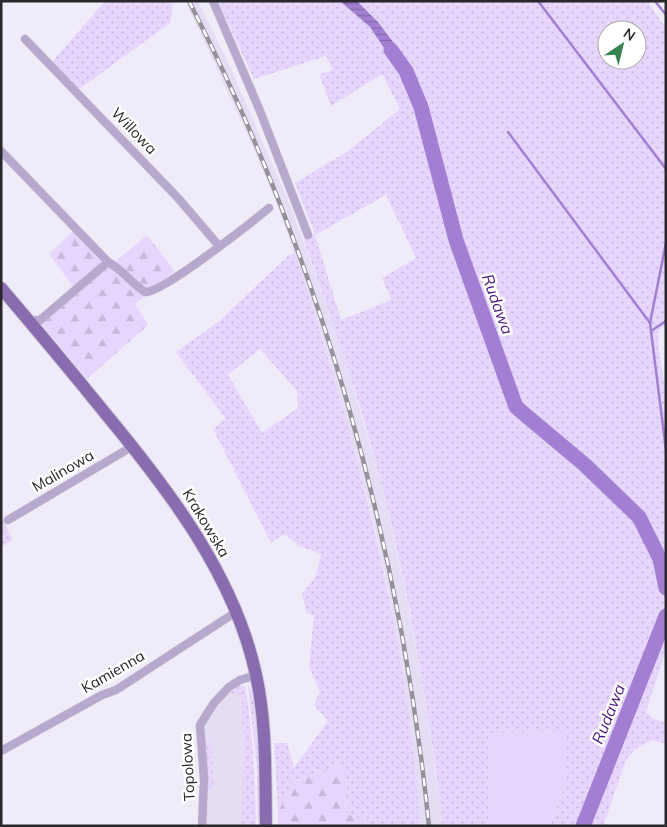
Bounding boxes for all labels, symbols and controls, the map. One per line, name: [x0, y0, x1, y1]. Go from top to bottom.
north arrow: [597, 20, 647, 70]
text: N: [620, 24, 639, 45]
street label: Willowa: [107, 103, 161, 158]
water label: Rudawa: [478, 271, 518, 337]
street label: Malinowa: [28, 445, 97, 496]
street label: Krakowska: [178, 485, 234, 561]
street label: Kamienna: [78, 646, 148, 697]
water label: Rudawa: [587, 681, 629, 747]
street label: Topolowa: [176, 733, 199, 801]

